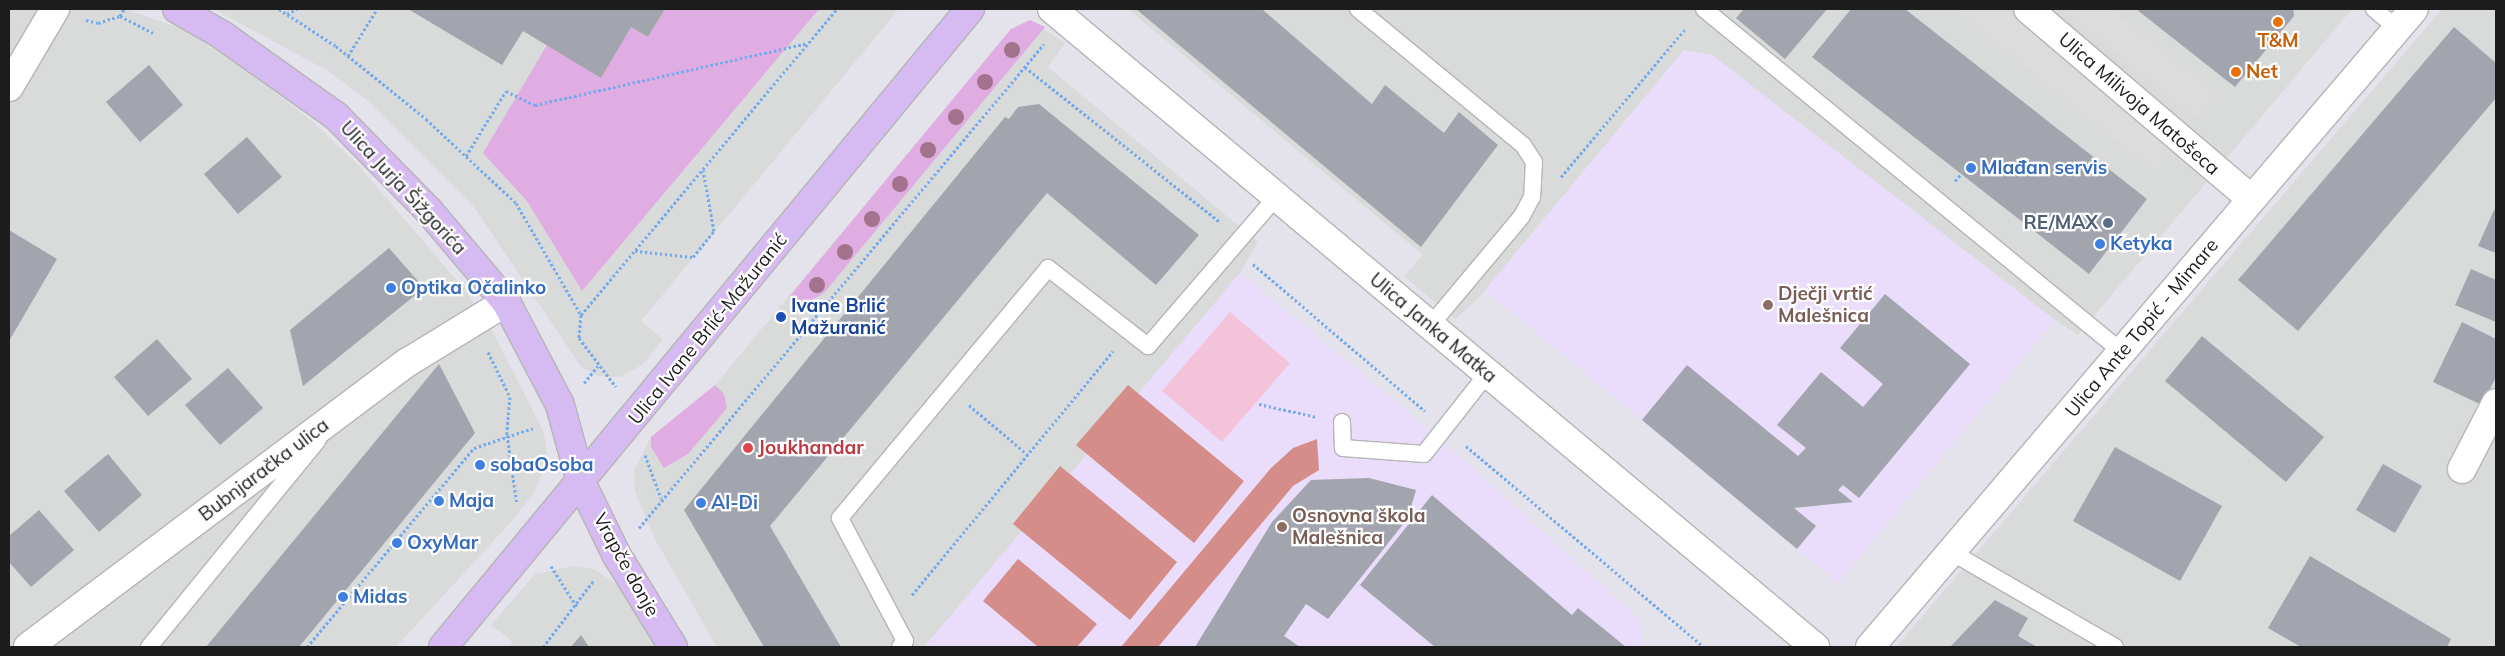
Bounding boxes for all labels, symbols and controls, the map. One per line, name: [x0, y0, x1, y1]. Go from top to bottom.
marker: T&M: [2272, 16, 2284, 28]
street label: Ulica Milivoja Matošeca: [2054, 28, 2224, 180]
place label: T&M: [2258, 30, 2298, 52]
place label: Net: [2246, 61, 2278, 83]
marker: Net: [2230, 66, 2242, 78]
street label: Ulica Jurja Šižgorića: [335, 117, 471, 259]
place label: Mlađan servis: [1981, 157, 2107, 179]
marker: Mlađan servis: [1965, 162, 1977, 174]
place label: RE/MAX: [2023, 212, 2098, 234]
marker: RE/MAX: [2102, 217, 2114, 229]
street label: Ulica Ivane Brlić-Mažuranić: [624, 229, 792, 429]
place label: Ketyka: [2110, 233, 2173, 255]
street label: Ulica Ante Topić - Mimare: [2061, 234, 2223, 422]
marker: Ketyka: [2094, 238, 2106, 250]
street label: Ulica Janka Matka: [1365, 268, 1501, 388]
place label: Optika Očalinko: [401, 277, 546, 299]
marker: Optika Očalinko: [385, 282, 397, 294]
place label: Dječji vrtić Malešnica: [1778, 283, 1873, 327]
place label: Ivane Brlić Mažuranić: [791, 295, 886, 339]
marker: Dječji vrtić Malešnica: [1762, 299, 1774, 311]
marker: Ivane Brlić Mažuranić: [775, 311, 787, 323]
street label: Bubnjaračka ulica: [195, 414, 333, 526]
place label: Joukhandar: [758, 437, 864, 459]
marker: Joukhandar: [742, 442, 754, 454]
place label: sobaOsoba: [490, 454, 594, 476]
marker: sobaOsoba: [474, 459, 486, 471]
place label: Maja: [449, 490, 494, 512]
place label: Al-Di: [711, 492, 758, 514]
marker: Maja: [433, 495, 445, 507]
marker: Al-Di: [695, 497, 707, 509]
place label: Osnovna škola Malešnica: [1292, 505, 1426, 549]
street label: Vrapče donje: [588, 509, 664, 621]
marker: Osnovna škola Malešnica: [1276, 521, 1288, 533]
place label: OxyMar: [407, 532, 478, 554]
marker: OxyMar: [391, 537, 403, 549]
place label: Midas: [353, 586, 408, 608]
marker: Midas: [337, 591, 349, 603]

